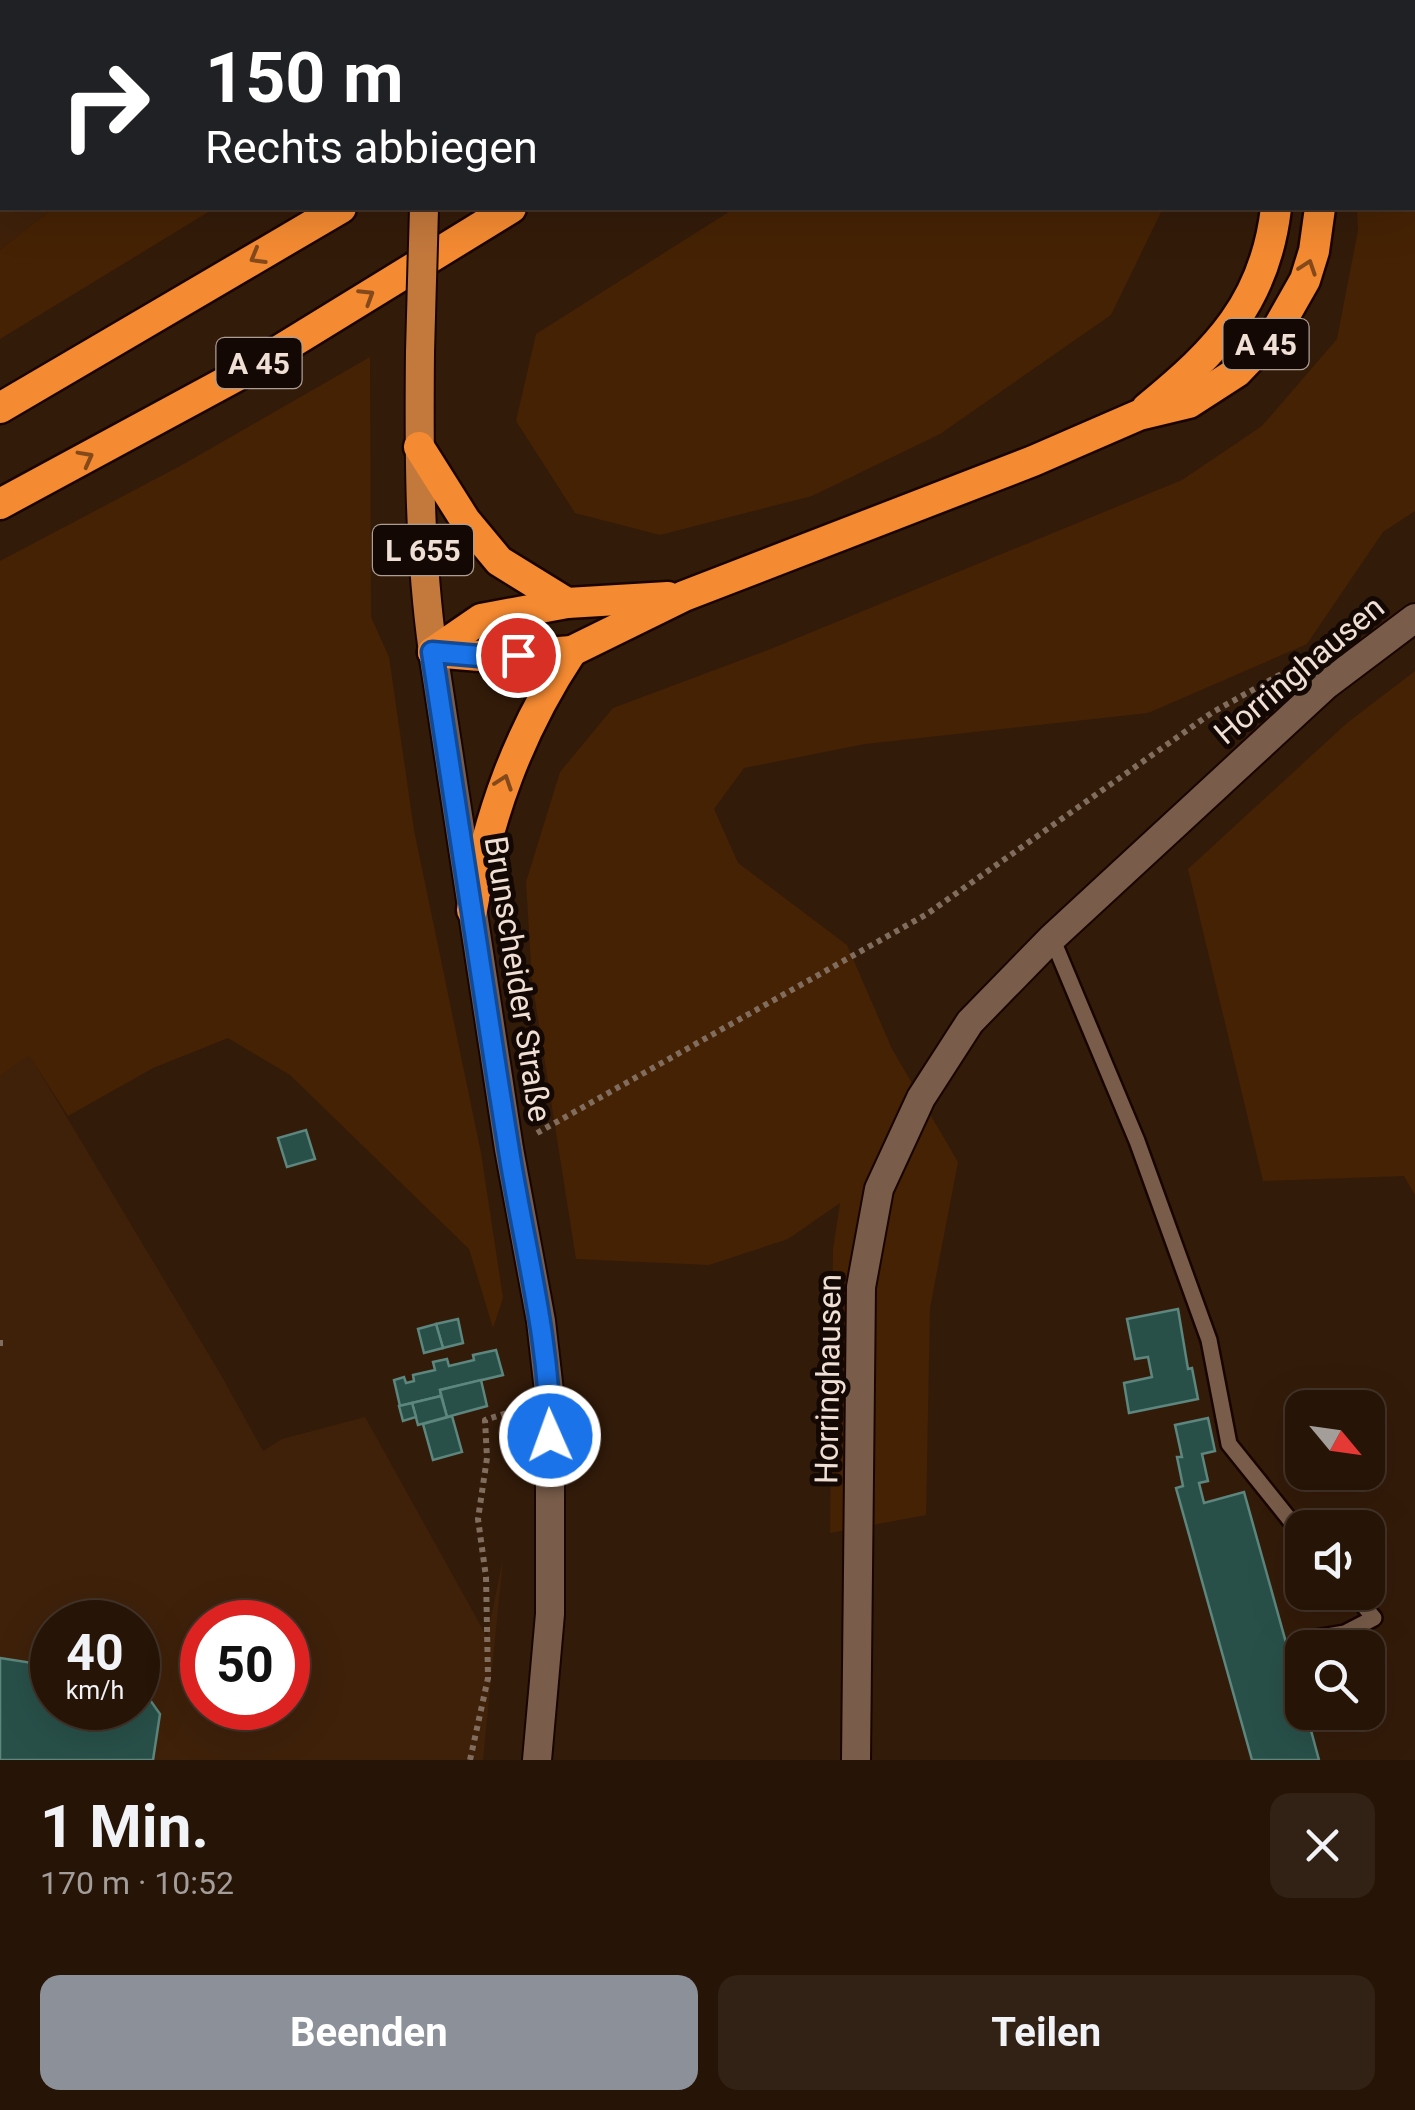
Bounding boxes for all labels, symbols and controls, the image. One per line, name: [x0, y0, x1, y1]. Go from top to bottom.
text: 150 m: [205, 37, 404, 119]
icon: right: [40, 40, 170, 170]
text: Rechts abbiegen: [205, 121, 538, 174]
one-way arrow: [250, 245, 268, 264]
one-way arrow: [1297, 260, 1317, 277]
one-way arrow: [357, 289, 375, 308]
road number: A 45: [1224, 319, 1308, 369]
road number: A 45: [216, 338, 302, 388]
one-way arrow: [75, 451, 93, 470]
road number: L 655: [373, 525, 473, 575]
street label: Horringhausen: [1206, 588, 1392, 752]
pin: [476, 613, 561, 698]
icon: arrive: [491, 628, 546, 683]
one-way arrow: [492, 774, 513, 791]
street label: Brunscheider Straße: [477, 833, 559, 1125]
street label: Horringhausen: [807, 1274, 849, 1484]
position arrow: [498, 1384, 602, 1488]
north arrow: [1285, 1390, 1385, 1490]
map controls: [1285, 1390, 1385, 1730]
button: sound: [1285, 1510, 1385, 1610]
speed limit sign: 50: [180, 1600, 310, 1730]
text: 40: [66, 1624, 124, 1682]
button: search: [1285, 1630, 1385, 1730]
text: km/h: [66, 1676, 124, 1705]
text: 1 Min.: [40, 1791, 209, 1862]
button: close: [1270, 1793, 1375, 1898]
text: 170 m · 10:52: [40, 1864, 234, 1902]
button: Beenden: [40, 1975, 698, 2090]
button: Teilen: [718, 1975, 1375, 2090]

